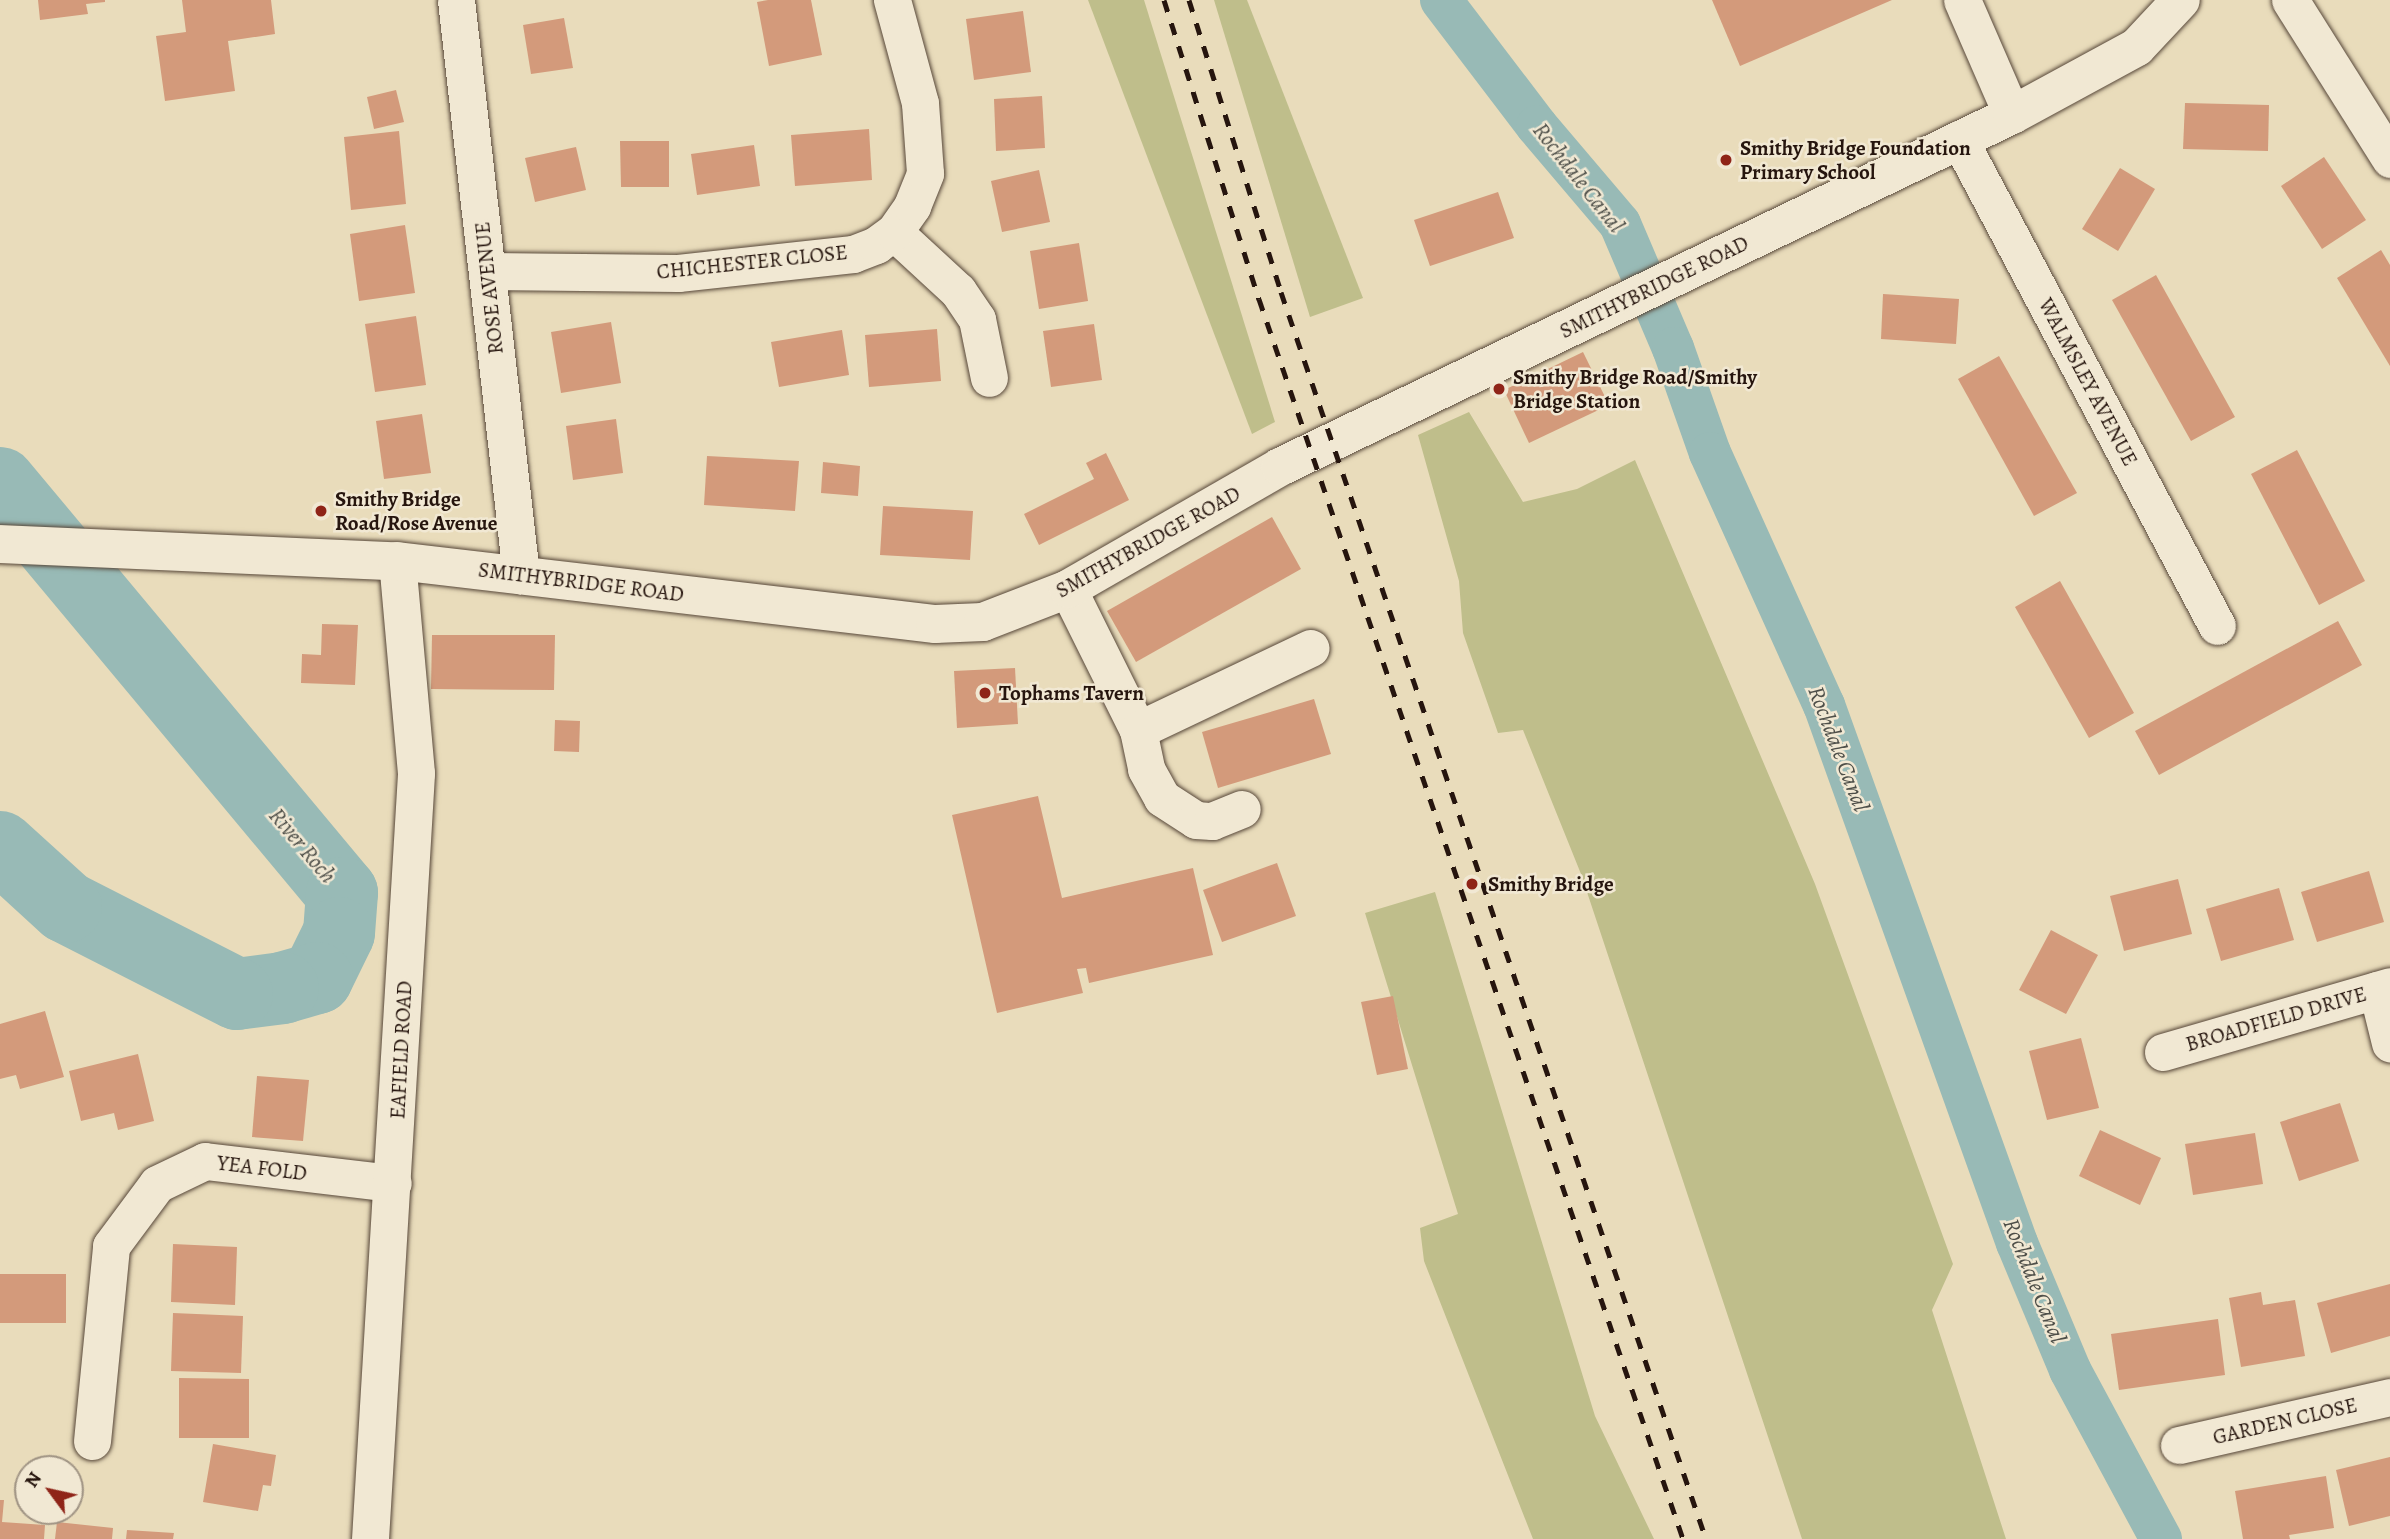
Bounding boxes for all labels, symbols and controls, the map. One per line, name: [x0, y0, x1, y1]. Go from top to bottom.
water label: Rochdale Canal: [1526, 117, 1630, 239]
place label: Smithy Bridge Foundation Primary School: [1740, 135, 1971, 185]
marker: Smithy Bridge Foundation Primary School: [1718, 152, 1734, 168]
street label: ROSE AVENUE: [470, 220, 508, 356]
street label: SMITHYBRIDGE ROAD: [1555, 230, 1753, 344]
street label: CHICHESTER CLOSE: [655, 239, 849, 285]
street label: WALMSLEY AVENUE: [2033, 294, 2143, 470]
place label: Smithy Bridge Road/Smithy Bridge Station: [1513, 364, 1757, 414]
marker: Smithy Bridge Road/Smithy Bridge Station: [1491, 381, 1507, 397]
street label: SMITHYBRIDGE ROAD: [1051, 481, 1245, 603]
place label: Smithy Bridge Road/Rose Avenue: [335, 486, 497, 536]
marker: Smithy Bridge Road/Rose Avenue: [313, 503, 329, 519]
street label: SMITHYBRIDGE ROAD: [477, 557, 685, 607]
place label: Tophams Tavern: [999, 680, 1144, 706]
water label: Rochdale Canal: [1801, 682, 1875, 816]
marker: Tophams Tavern: [977, 685, 993, 701]
water label: River Roch: [263, 803, 341, 889]
place label: Smithy Bridge: [1488, 871, 1614, 897]
marker: Smithy Bridge: [1462, 874, 1482, 894]
street label: EAFIELD ROAD: [385, 980, 417, 1120]
street label: BROADFIELD DRIVE: [2183, 981, 2369, 1057]
street label: YEA FOLD: [216, 1150, 308, 1186]
water label: Rochdale Canal: [1996, 1215, 2072, 1347]
street label: GARDEN CLOSE: [2210, 1392, 2360, 1450]
north arrow: [14, 1455, 84, 1525]
text: N: [18, 1467, 48, 1493]

